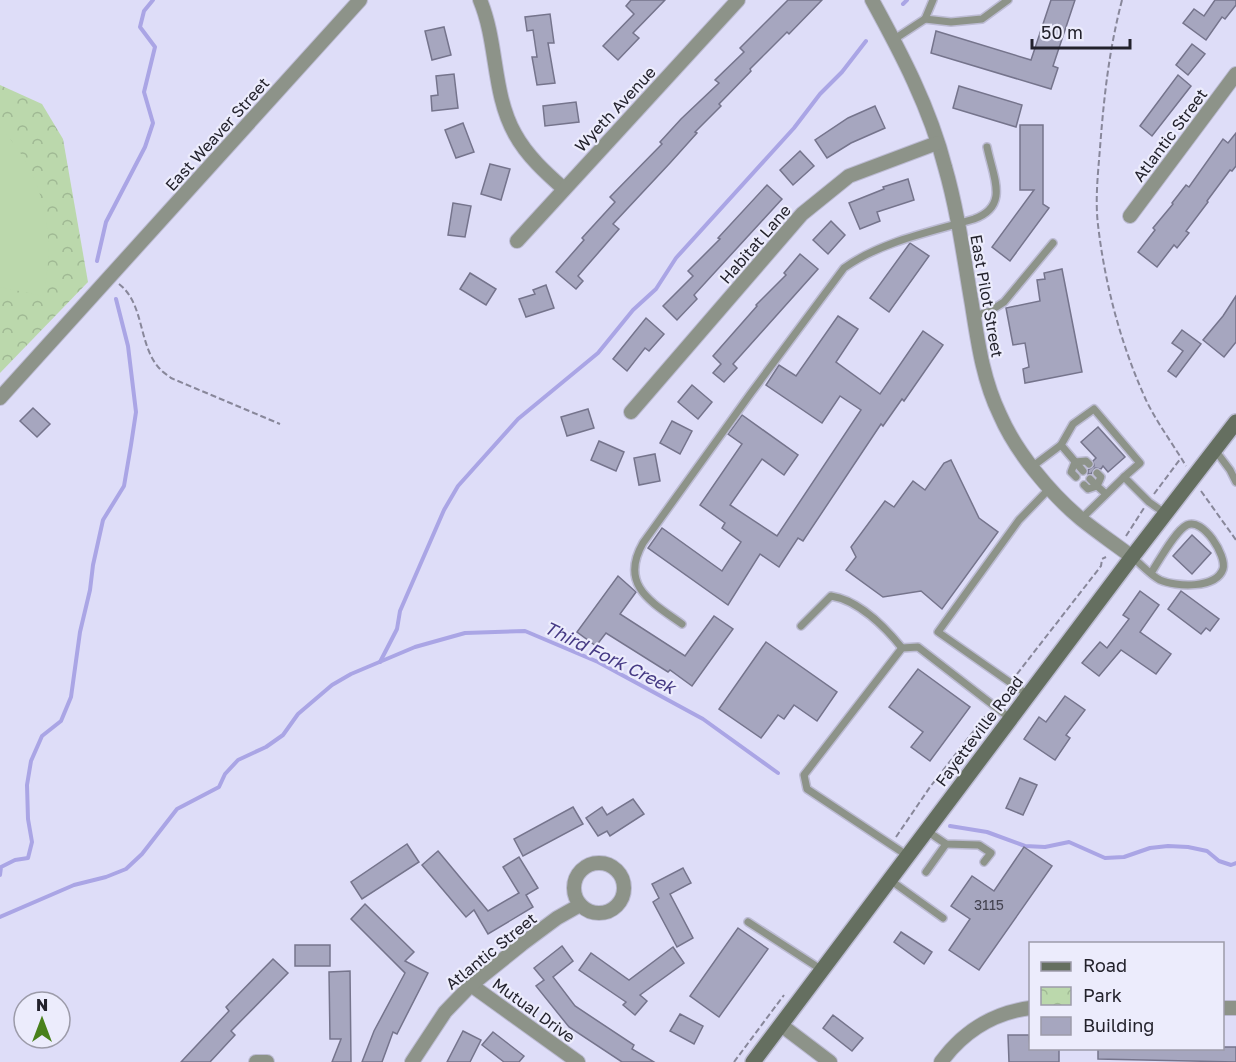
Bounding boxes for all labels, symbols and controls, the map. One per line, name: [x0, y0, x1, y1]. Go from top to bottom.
scale bar: [1032, 12, 1130, 50]
text: 50 m: [1041, 21, 1083, 43]
street label: Wyeth Avenue: [570, 62, 660, 156]
street label: East Weaver Street: [161, 73, 273, 195]
street label: Atlantic Street: [1129, 85, 1211, 185]
street label: Habitat Lane: [715, 200, 795, 288]
street label: East Pilot Street: [966, 233, 1008, 359]
water label: Third Fork Creek: [541, 616, 681, 699]
street label: Fayetteville Road: [931, 672, 1027, 790]
house number: 3115: [974, 896, 1004, 913]
street label: Atlantic Street: [442, 908, 540, 994]
legend: [1029, 942, 1224, 1050]
text: Road: [1083, 954, 1127, 976]
street label: Mutual Drive: [489, 973, 579, 1047]
text: Park: [1083, 984, 1122, 1006]
north arrow: [12, 990, 72, 1050]
text: N: [36, 995, 48, 1015]
text: Building: [1083, 1014, 1154, 1036]

